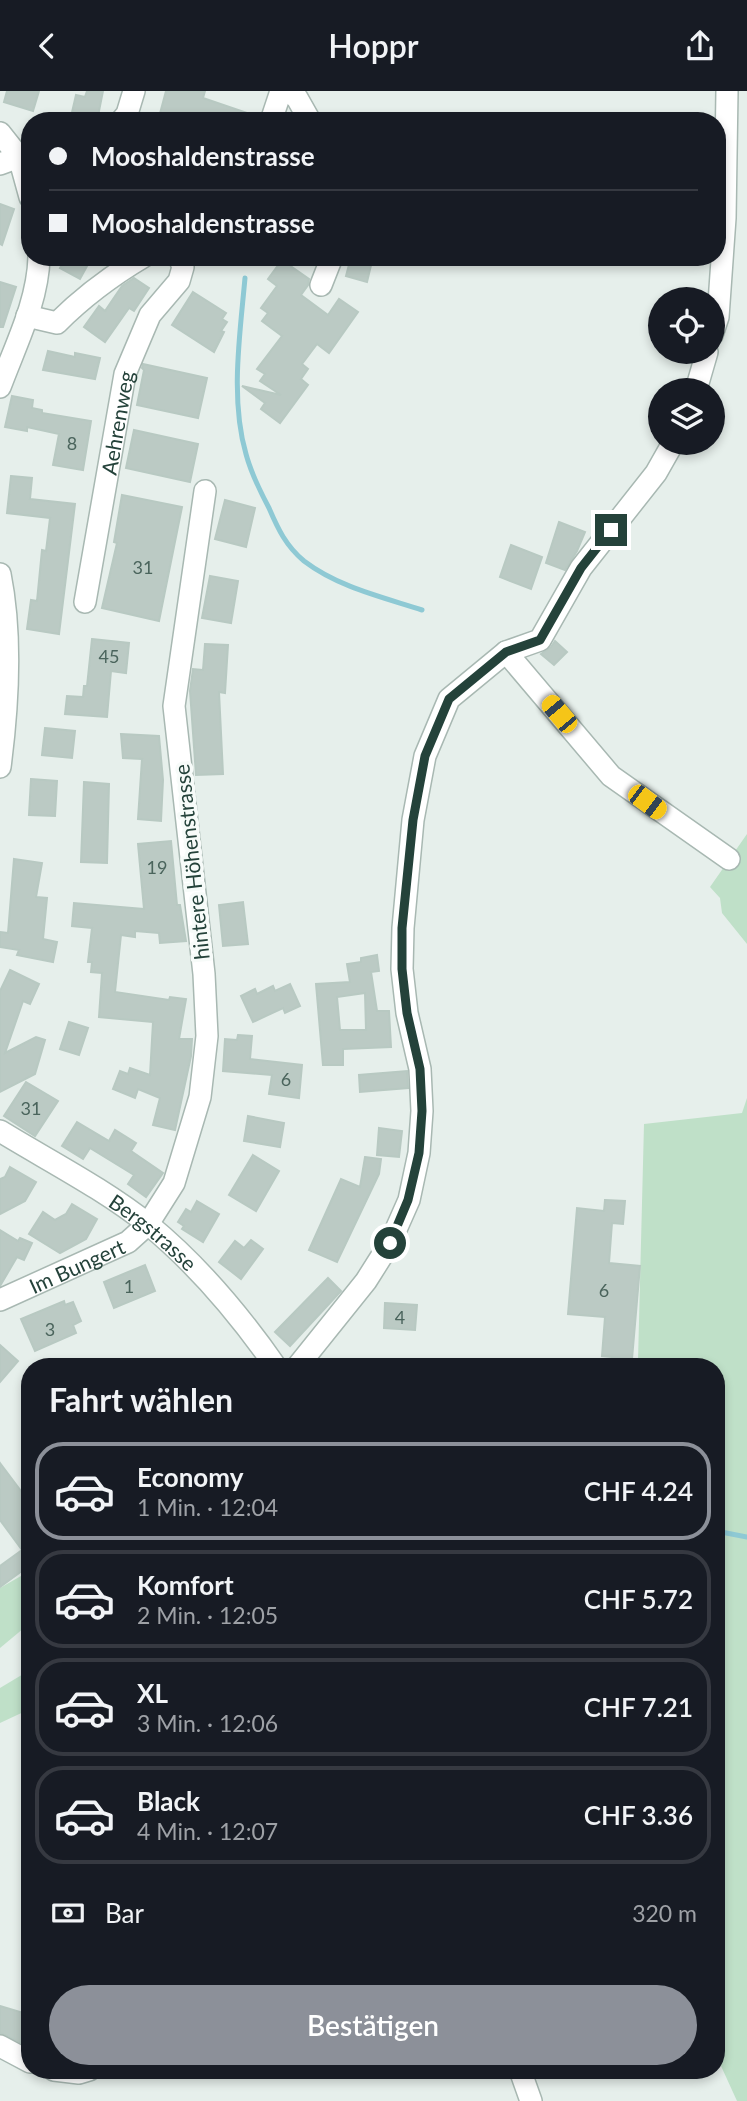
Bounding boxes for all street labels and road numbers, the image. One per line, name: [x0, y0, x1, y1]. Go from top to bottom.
street label: Aehrenweg: [95, 369, 138, 477]
street label: hintere Höhenstrasse: [168, 763, 214, 961]
street label: Bergstrasse: [105, 1188, 203, 1275]
street label: Im Bungert: [25, 1233, 129, 1298]

